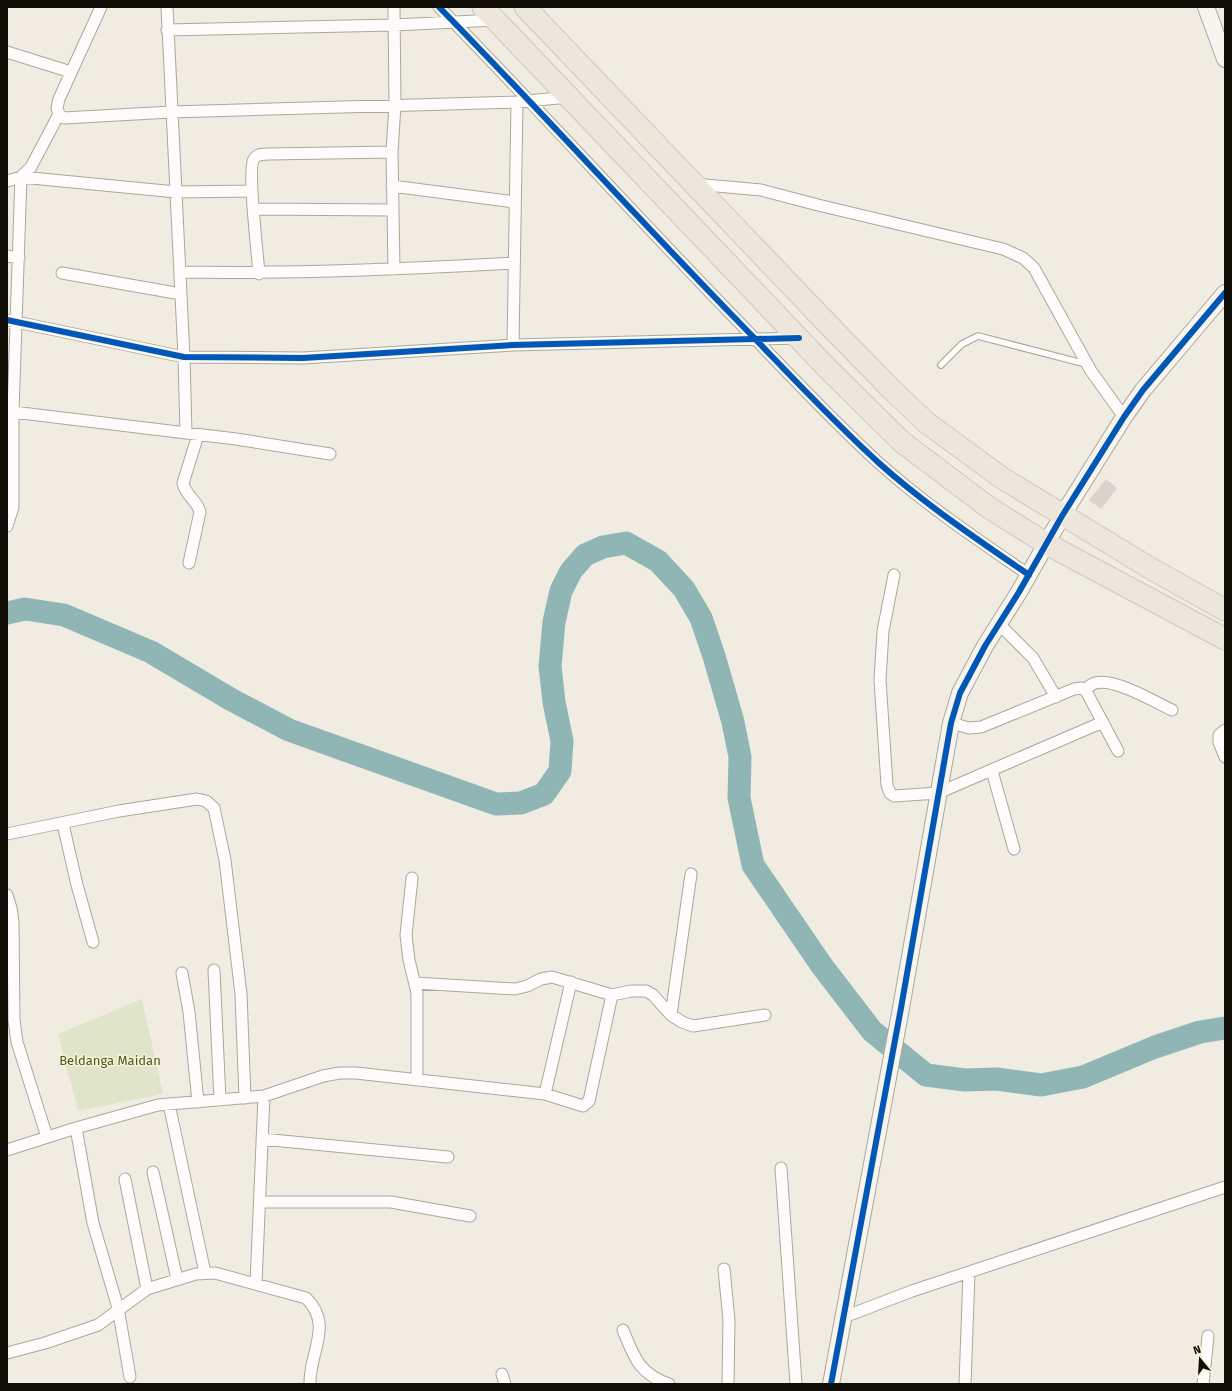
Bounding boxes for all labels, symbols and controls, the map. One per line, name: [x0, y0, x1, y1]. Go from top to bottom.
park label: Beldanga Maidan: [59, 1053, 161, 1068]
north arrow: [1180, 1339, 1220, 1379]
text: N: [1192, 1343, 1203, 1357]

